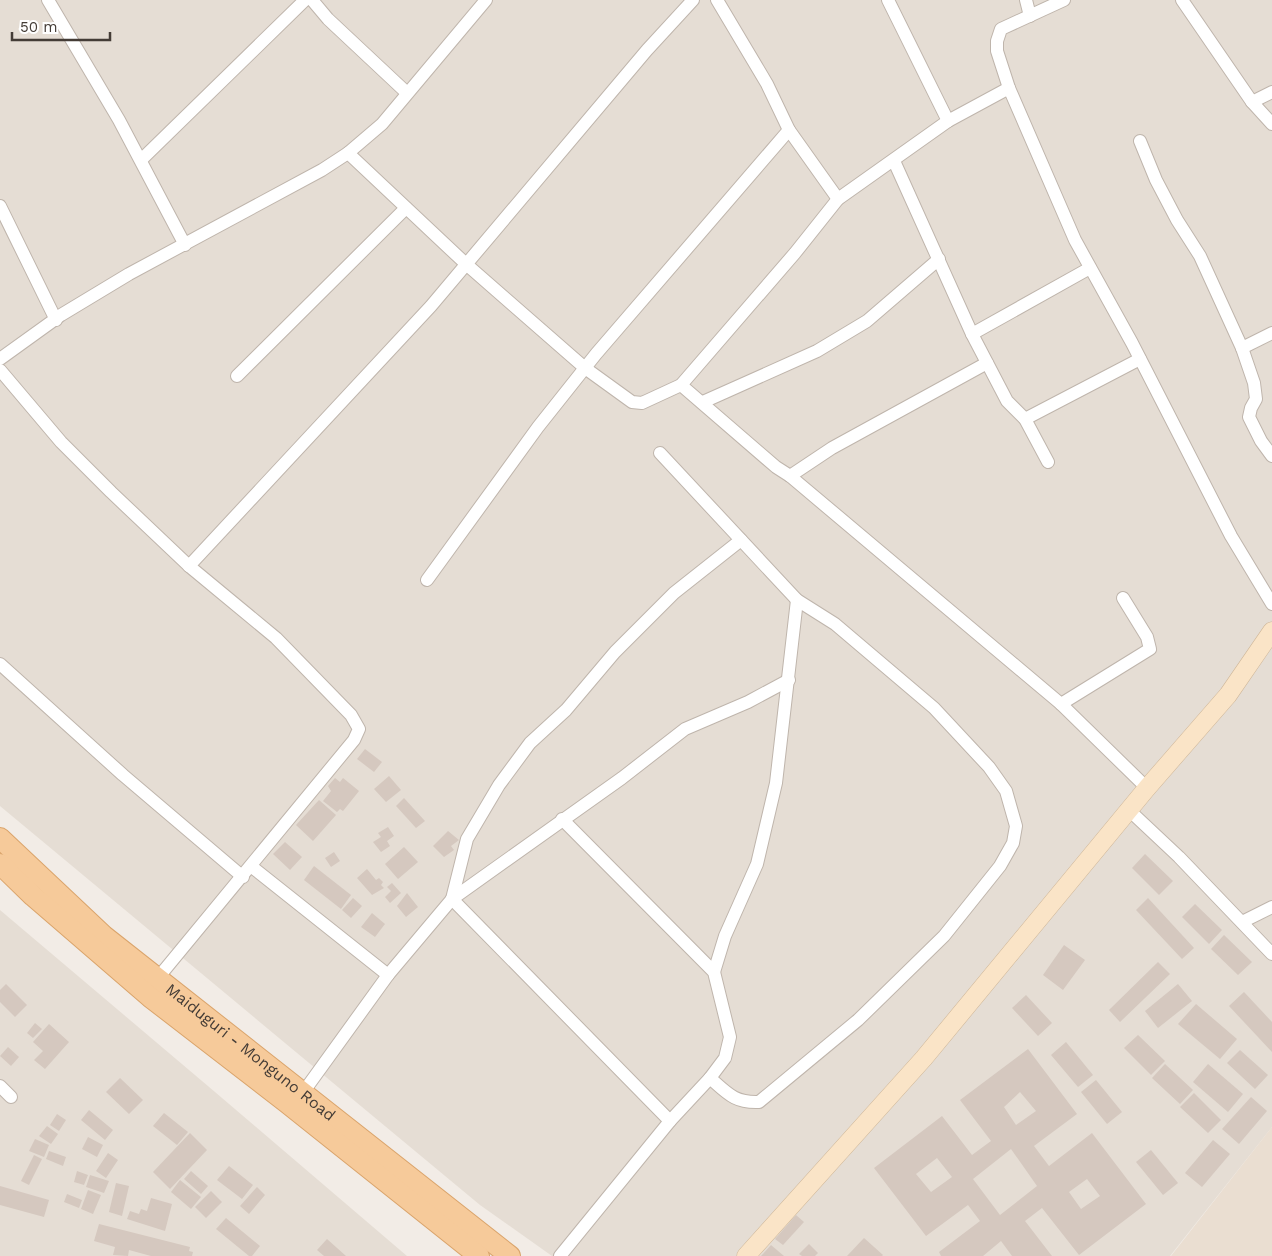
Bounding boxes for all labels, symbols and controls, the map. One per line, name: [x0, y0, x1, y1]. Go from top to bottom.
scale bar: [12, 10, 110, 42]
text: 50 m: [20, 18, 57, 36]
street label: Maiduguri - Monguno Road: [162, 980, 339, 1125]

